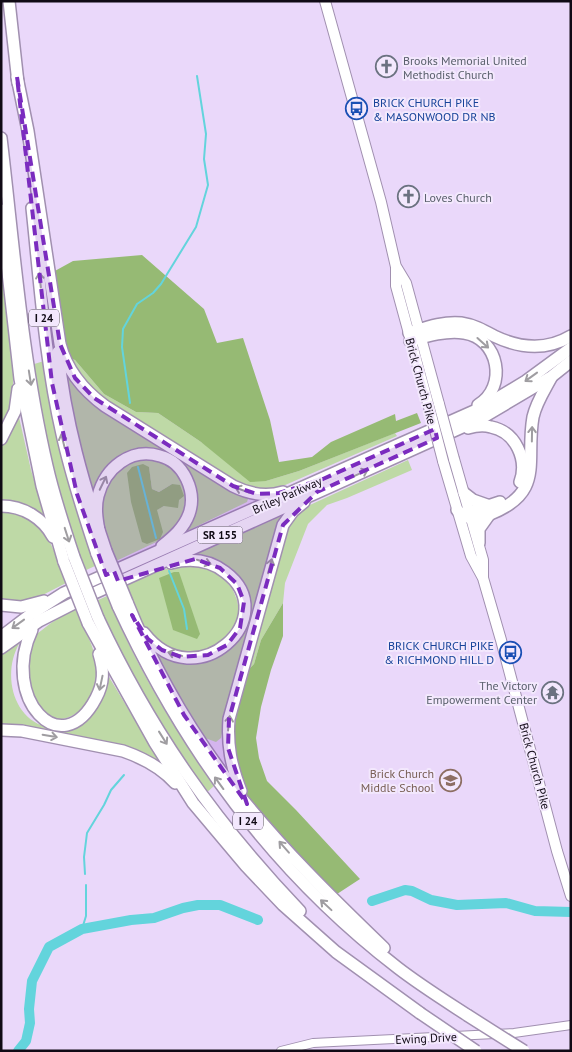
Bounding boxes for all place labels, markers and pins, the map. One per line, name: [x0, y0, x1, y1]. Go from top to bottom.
place label: Brooks Memorial United Methodist Church: [403, 53, 527, 82]
church icon: Brooks Memorial United Methodist Church: [375, 55, 399, 79]
place label: BRICK CHURCH PIKE & MASONWOOD DR NB: [373, 95, 496, 124]
bus stop icon: BRICK CHURCH PIKE & MASONWOOD DR NB: [345, 97, 369, 121]
church icon: Loves Church: [396, 185, 420, 209]
place label: Loves Church: [424, 190, 492, 205]
place label: BRICK CHURCH PIKE & RICHMOND HILL D: [384, 638, 494, 667]
bus stop icon: BRICK CHURCH PIKE & RICHMOND HILL D: [498, 640, 522, 664]
place label: The Victory Empowerment Center: [426, 678, 537, 707]
temple icon: The Victory Empowerment Center: [541, 680, 565, 704]
place label: Brick Church Middle School: [361, 766, 434, 795]
school or university icon: Brick Church Middle School: [438, 768, 462, 792]

